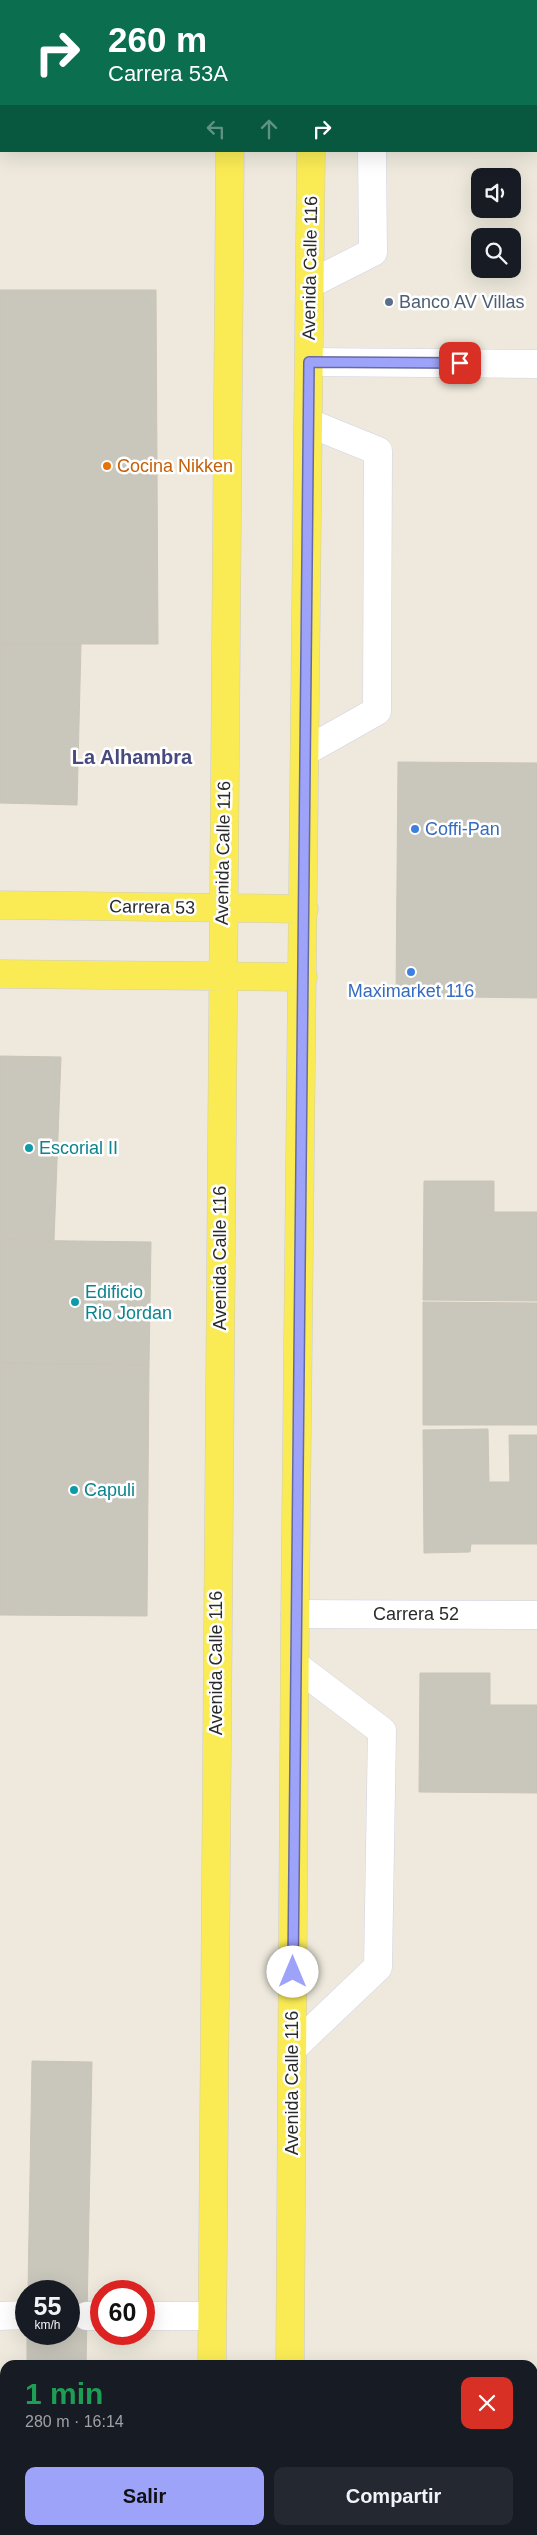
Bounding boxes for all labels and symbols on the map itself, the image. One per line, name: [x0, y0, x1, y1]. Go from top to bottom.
street label: Avenida Calle 116: [299, 196, 321, 340]
place label: Banco AV Villas: [399, 292, 524, 312]
marker: Banco AV Villas: [383, 296, 395, 308]
pin: [439, 342, 481, 384]
place label: Cocina Nikken: [117, 456, 233, 476]
marker: Cocina Nikken: [101, 460, 113, 472]
district label: La Alhambra: [72, 746, 193, 768]
street label: Avenida Calle 116: [212, 781, 234, 925]
place label: Coffi-Pan: [425, 819, 500, 839]
marker: Coffi-Pan: [409, 823, 421, 835]
street label: Carrera 53: [109, 896, 195, 918]
marker: Maximarket 116: [405, 966, 417, 978]
place label: Maximarket 116: [348, 981, 474, 1001]
place label: Escorial II: [39, 1138, 118, 1158]
marker: Escorial II: [23, 1142, 35, 1154]
street label: Avenida Calle 116: [210, 1186, 230, 1330]
place label: Edificio Rio Jordan: [85, 1282, 172, 1323]
marker: Edificio Rio Jordan: [69, 1296, 81, 1308]
place label: Capuli: [84, 1480, 135, 1500]
marker: Capuli: [68, 1484, 80, 1496]
street label: Avenida Calle 116: [206, 1591, 226, 1735]
street label: Carrera 52: [373, 1604, 459, 1624]
position arrow: [266, 1945, 318, 1997]
street label: Avenida Calle 116: [282, 2011, 302, 2155]
speed limit sign: 60: [90, 2280, 155, 2345]

